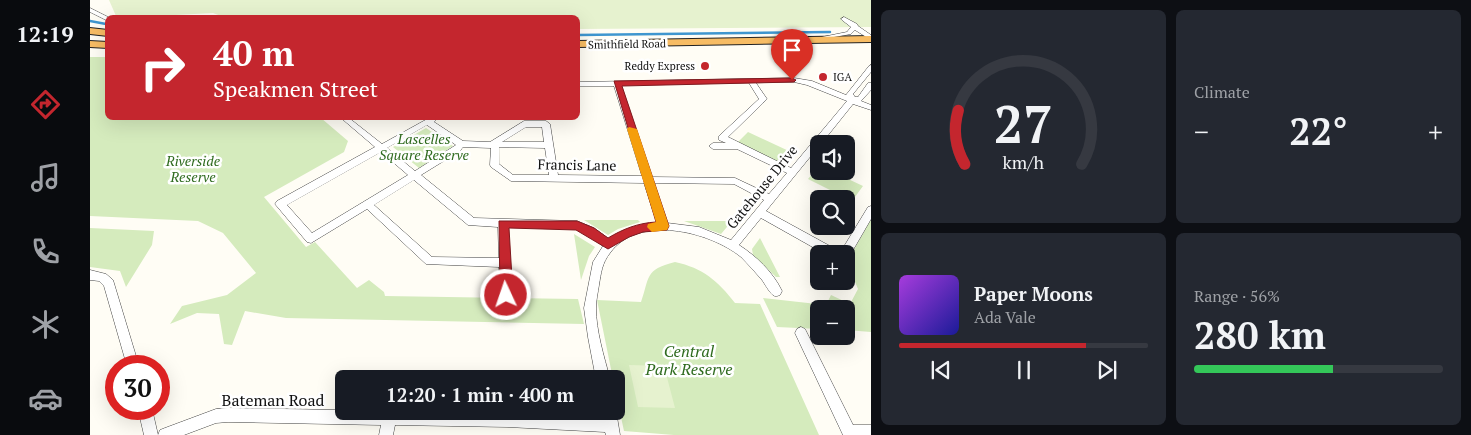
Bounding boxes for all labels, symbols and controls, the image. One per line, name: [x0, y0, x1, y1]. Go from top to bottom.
text: 12:19: [16, 19, 74, 48]
pin: [771, 29, 813, 80]
text: 40 m: [213, 30, 294, 76]
icon: right: [130, 35, 195, 100]
street label: Smithfield Road: [588, 36, 666, 52]
icon: arrive: [778, 36, 806, 64]
place label: Reddy Express: [625, 59, 695, 73]
marker: Reddy Express: [699, 60, 711, 72]
place label: IGA: [833, 70, 852, 84]
marker: IGA: [817, 71, 829, 83]
text: Speakmen Street: [213, 74, 378, 103]
text: Climate: [1194, 81, 1250, 103]
icon: directions: [28, 87, 63, 122]
text: 27: [994, 89, 1053, 158]
text: 22°: [1289, 106, 1348, 156]
text: −: [1194, 113, 1209, 150]
text: +: [1428, 113, 1443, 150]
park label: Lascelles Square Reserve: [379, 129, 470, 164]
map controls: [810, 135, 855, 345]
button: sound: [810, 135, 855, 180]
street label: Gatehouse Drive: [722, 141, 801, 233]
text: km/h: [1003, 150, 1045, 174]
park label: Riverside Reserve: [165, 151, 221, 186]
street label: Francis Lane: [537, 154, 617, 175]
icon: music: [28, 160, 63, 195]
button: search: [810, 190, 855, 235]
icon: phone: [28, 234, 63, 269]
button: +: [810, 245, 855, 290]
position arrow: [479, 268, 531, 320]
text: Paper Moons: [974, 281, 1093, 306]
text: Range · 56%: [1194, 285, 1280, 307]
button: −: [810, 300, 855, 345]
text: Ada Vale: [974, 306, 1036, 328]
icon: climate: [28, 307, 63, 342]
text: 280 km: [1194, 310, 1326, 360]
park label: Central Park Reserve: [645, 340, 732, 380]
speed limit sign: 30: [105, 355, 170, 420]
icon: previous: [927, 356, 955, 384]
icon: pause: [1010, 356, 1038, 384]
icon: next: [1093, 356, 1121, 384]
icon: car: [28, 381, 63, 416]
text: 12:20 · 1 min · 400 m: [386, 382, 574, 407]
street label: Bateman Road: [222, 389, 325, 411]

